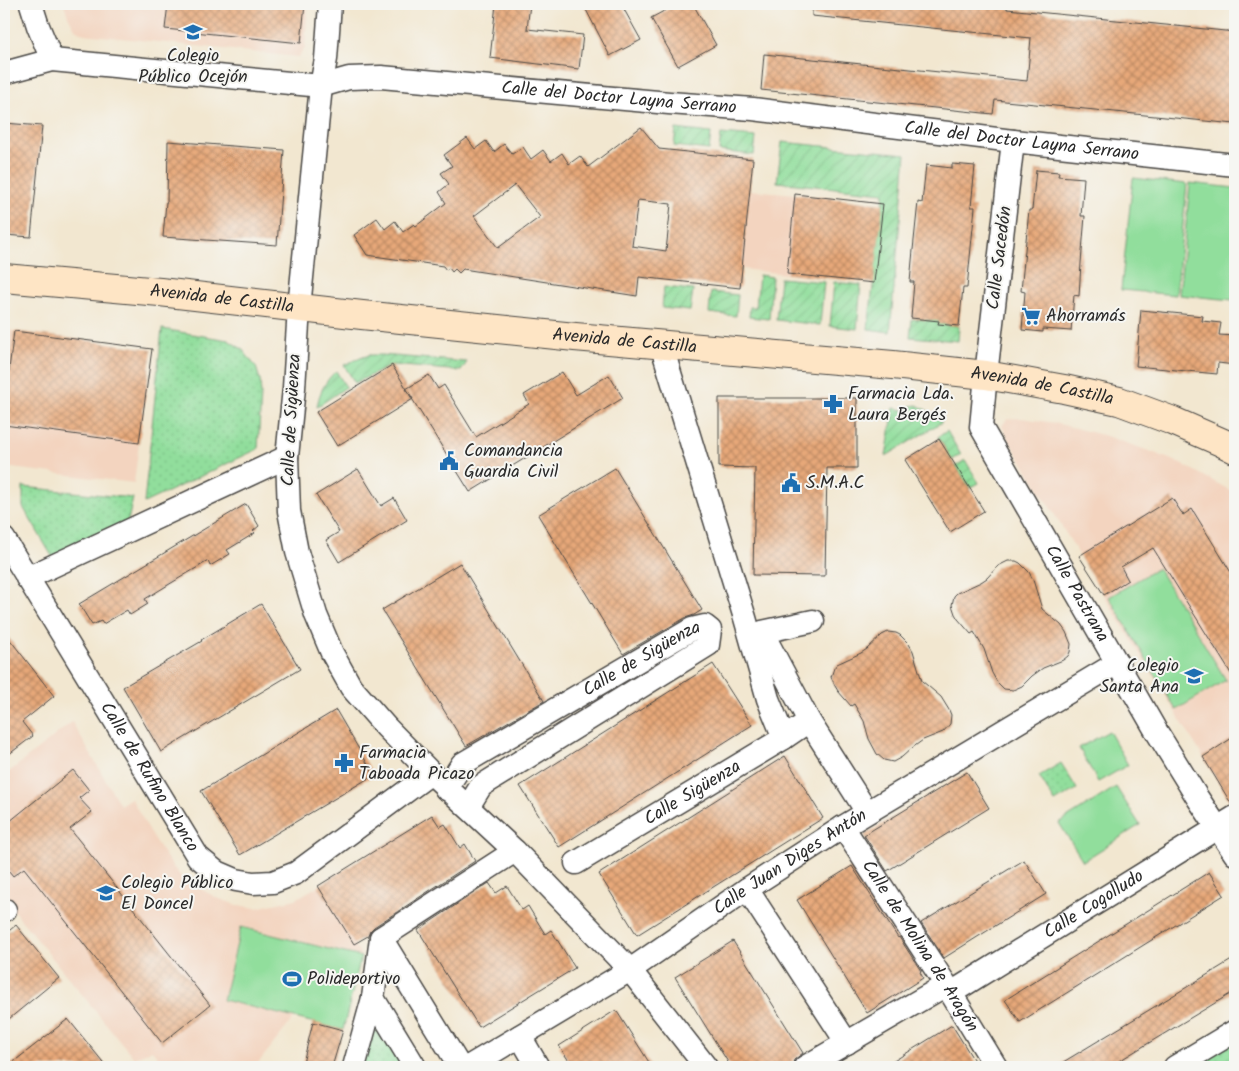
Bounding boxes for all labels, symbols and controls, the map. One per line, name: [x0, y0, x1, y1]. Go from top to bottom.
school or university icon: Colegio Público Ocejón: [182, 21, 204, 43]
place label: Colegio Público Ocejón: [138, 42, 248, 92]
street label: Calle del Doctor Layna Serrano: [500, 73, 738, 122]
street label: Calle del Doctor Layna Serrano: [903, 113, 1140, 169]
street label: Calle Sacedón: [979, 205, 1021, 311]
street label: Avenida de Castilla: [149, 277, 296, 322]
place label: Ahorramás: [1046, 302, 1126, 331]
supermarket icon: Ahorramás: [1020, 305, 1042, 327]
street label: Avenida de Castilla: [551, 320, 698, 362]
street label: Calle de Sigüenza: [274, 353, 310, 487]
street label: Avenida de Castilla: [969, 359, 1116, 414]
place label: Farmacia Lda. Laura Bergés: [848, 380, 954, 430]
pharmacy icon: Farmacia Lda. Laura Bergés: [822, 393, 844, 415]
place label: Comandancia Guardia Civil: [464, 437, 563, 487]
public building icon: Comandancia Guardia Civil: [438, 450, 460, 472]
place label: S.M.A.C: [806, 469, 864, 498]
public building icon: S.M.A.C: [780, 472, 802, 494]
street label: Calle Pastrana: [1037, 539, 1117, 648]
street label: Calle de Sigüenza: [577, 613, 703, 705]
place label: Colegio Santa Ana: [1100, 652, 1179, 702]
school or university icon: Colegio Santa Ana: [1183, 665, 1205, 687]
street label: Calle de Rufino Blanco: [92, 696, 206, 858]
place label: Farmacia Taboada Picazo: [359, 739, 474, 789]
pharmacy icon: Farmacia Taboada Picazo: [333, 752, 355, 774]
street label: Calle Sigüenza: [639, 753, 747, 833]
street label: Calle Juan Diges Antón: [707, 801, 873, 923]
street label: Calle de Molina de Aragón: [854, 854, 986, 1038]
street label: Calle Cogolludo: [1038, 862, 1150, 947]
place label: Colegio Público El Doncel: [121, 869, 233, 919]
school or university icon: Colegio Público El Doncel: [95, 882, 117, 904]
place label: Polideportivo: [307, 965, 400, 994]
sports icon: Polideportivo: [281, 968, 303, 990]

